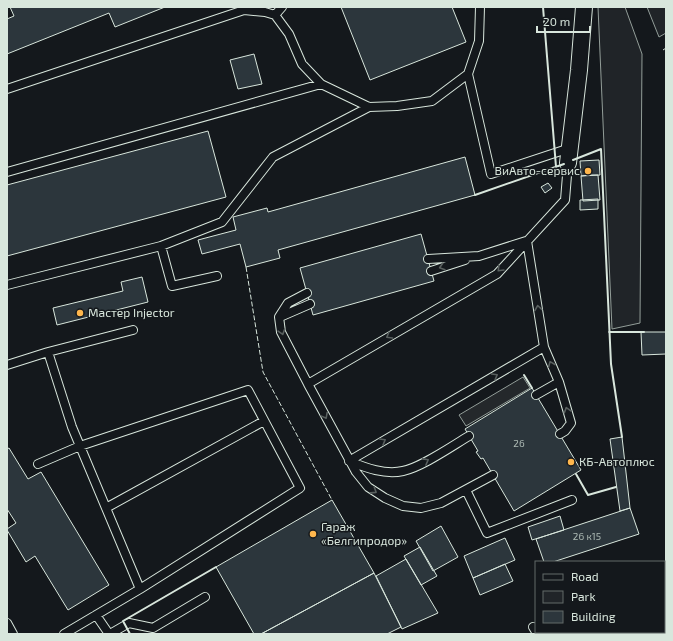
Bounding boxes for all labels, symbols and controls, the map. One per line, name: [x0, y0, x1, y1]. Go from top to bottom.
scale bar: [537, 8, 590, 34]
text: 20 m: [543, 14, 570, 28]
place label: ВиАвто-сервис: [495, 163, 580, 177]
marker: ВиАвто-сервис: [583, 166, 593, 176]
one-way arrow: [439, 262, 446, 271]
one-way arrow: [498, 264, 505, 272]
place label: Мастер Injector: [88, 305, 175, 320]
one-way arrow: [534, 305, 543, 311]
marker: Мастер Injector: [75, 308, 85, 318]
one-way arrow: [277, 328, 286, 335]
one-way arrow: [386, 332, 393, 339]
one-way arrow: [548, 360, 556, 368]
one-way arrow: [491, 373, 498, 380]
one-way arrow: [563, 407, 572, 414]
one-way arrow: [320, 411, 328, 419]
house number: 26: [513, 437, 525, 449]
one-way arrow: [379, 439, 386, 446]
place label: КБ-Автоплюс: [579, 454, 655, 468]
marker: КБ-Автоплюс: [566, 457, 576, 467]
one-way arrow: [422, 459, 429, 466]
one-way arrow: [370, 486, 377, 493]
place label: Гараж «Белгипродор»: [321, 519, 407, 547]
marker: Гараж «Белгипродор»: [308, 529, 318, 539]
house number: 26 к15: [573, 530, 601, 542]
legend: [535, 561, 665, 633]
text: Road: [571, 569, 599, 583]
text: Park: [571, 589, 596, 603]
text: Building: [571, 609, 616, 623]

